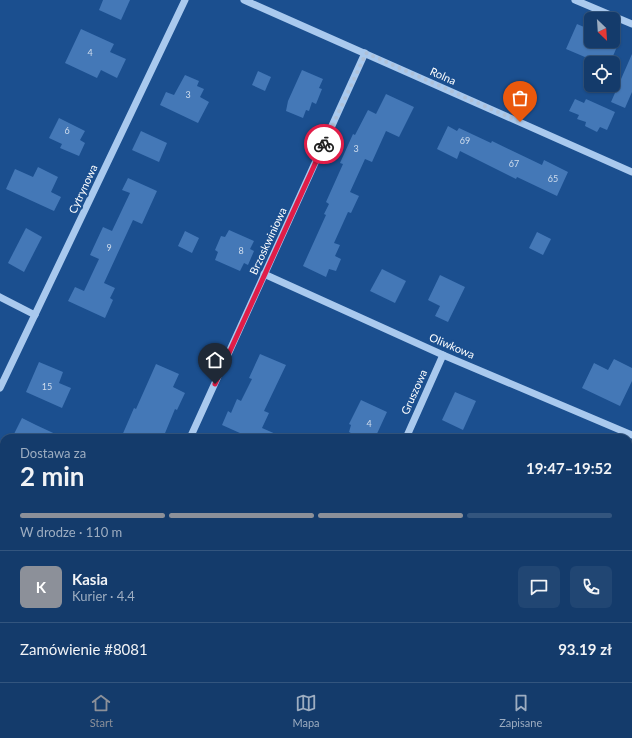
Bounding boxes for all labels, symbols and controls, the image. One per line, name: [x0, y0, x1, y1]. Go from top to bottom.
north arrow: [584, 12, 620, 48]
map controls: [584, 12, 620, 92]
house number: 4: [87, 47, 93, 58]
button: locate: [584, 56, 620, 92]
street label: Rolna: [428, 64, 458, 87]
pin: [503, 81, 537, 122]
icon: bag: [509, 87, 531, 109]
house number: 3: [185, 89, 191, 100]
courier: [304, 124, 344, 164]
house number: 6: [64, 125, 70, 136]
icon: bike: [313, 133, 335, 155]
house number: 69: [460, 135, 470, 146]
house number: 3: [353, 143, 359, 154]
house number: 67: [509, 158, 519, 169]
street label: Cytrynowa: [65, 162, 100, 215]
house number: 65: [548, 173, 558, 184]
street label: Brzoskwiniowa: [246, 205, 289, 276]
house number: 9: [106, 242, 112, 253]
house number: 8: [238, 245, 244, 256]
street label: Oliwkowa: [428, 330, 477, 361]
pin: [198, 343, 232, 384]
icon: home: [204, 349, 226, 371]
street label: Gruszowa: [398, 367, 429, 416]
house number: 15: [42, 381, 52, 392]
house number: 4: [366, 418, 372, 429]
text: Dostawa za: [20, 445, 86, 461]
text: 19:47–19:52: [526, 459, 612, 477]
text: 2 min: [20, 460, 84, 492]
text: W drodze · 110 m: [20, 524, 122, 540]
button: chat: [518, 566, 560, 608]
button: phone: [570, 566, 612, 608]
text: Kasia: [72, 570, 108, 588]
text: K: [36, 578, 46, 596]
text: Kurier · 4.4: [72, 588, 135, 604]
text: Zamówienie #8081: [20, 640, 148, 658]
text: 93.19 zł: [558, 640, 612, 658]
tab: Start: [90, 692, 113, 729]
tab: Mapa: [292, 692, 320, 729]
tab: Zapisane: [499, 692, 542, 729]

